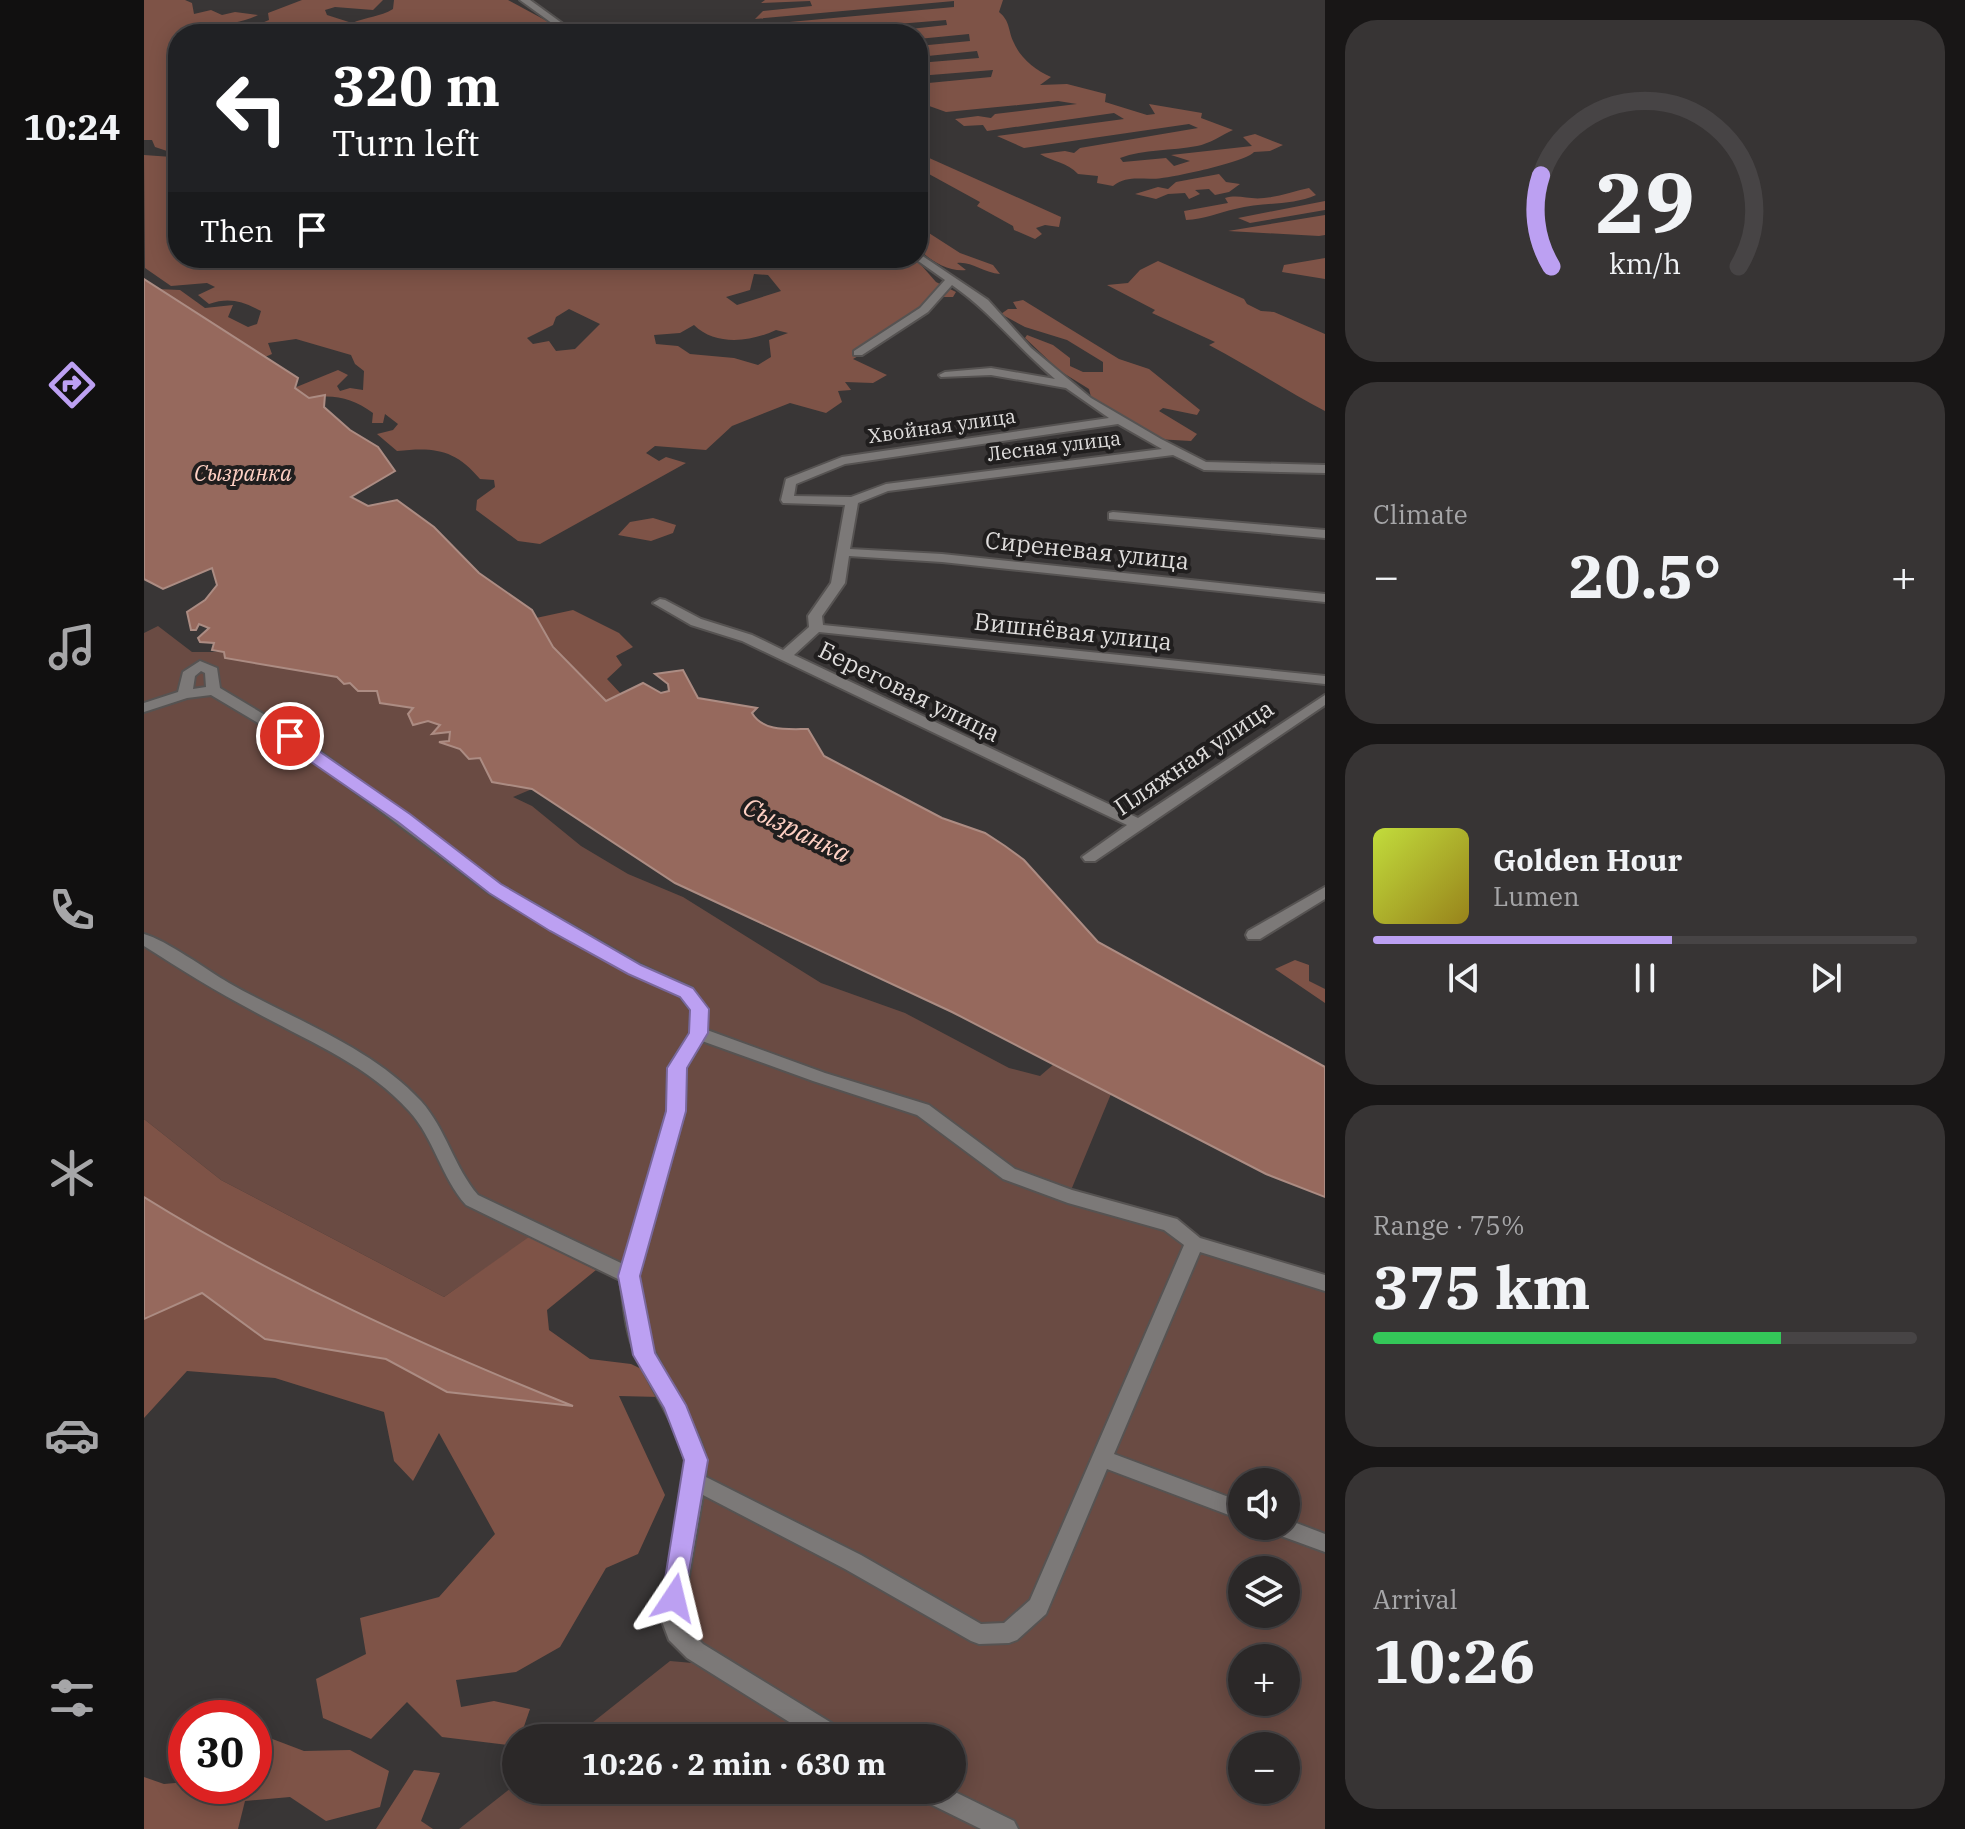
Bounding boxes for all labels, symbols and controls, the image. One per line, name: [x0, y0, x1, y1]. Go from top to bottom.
text: 320 m: [332, 49, 500, 121]
icon: left: [200, 56, 304, 160]
text: 10:24: [23, 103, 121, 150]
text: Turn left: [332, 119, 479, 166]
text: 29: [1595, 147, 1695, 255]
icon: arrive: [290, 208, 334, 252]
text: Then: [200, 211, 274, 250]
text: km/h: [1609, 245, 1681, 282]
icon: directions: [44, 357, 100, 413]
street label: Хвойная улица: [866, 402, 1018, 449]
street label: Лесная улица: [986, 424, 1122, 467]
water label: Сызранка: [194, 458, 292, 487]
text: Climate: [1373, 497, 1468, 531]
street label: Сиреневая улица: [983, 523, 1191, 577]
text: 20.5°: [1568, 536, 1722, 615]
text: −: [1373, 547, 1399, 604]
text: +: [1891, 547, 1917, 604]
street label: Вишнёвая улица: [973, 605, 1174, 657]
icon: music: [44, 619, 100, 675]
street label: Береговая улица: [813, 633, 1005, 749]
street label: Пляжная улица: [1107, 692, 1279, 822]
pin: [256, 702, 324, 770]
icon: arrive: [268, 714, 312, 758]
water label: Сызранка: [738, 788, 857, 870]
text: Golden Hour: [1493, 840, 1682, 879]
text: Lumen: [1493, 879, 1580, 913]
icon: phone: [44, 882, 100, 938]
icon: previous: [1442, 956, 1486, 1000]
icon: pause: [1623, 956, 1667, 1000]
icon: next: [1804, 956, 1848, 1000]
icon: climate: [44, 1145, 100, 1201]
text: Range · 75%: [1373, 1208, 1525, 1242]
text: 375 km: [1373, 1247, 1591, 1326]
icon: car: [44, 1407, 100, 1463]
map controls: [1228, 1468, 1300, 1804]
button: sound: [1228, 1468, 1300, 1540]
position arrow: [632, 1556, 716, 1640]
button: layers: [1228, 1556, 1300, 1628]
text: Arrival: [1373, 1582, 1458, 1616]
text: 10:26: [1373, 1621, 1535, 1700]
button: +: [1228, 1644, 1300, 1716]
icon: filters: [44, 1670, 100, 1726]
speed limit sign: 30: [168, 1700, 272, 1804]
button: −: [1228, 1732, 1300, 1804]
text: 10:26 · 2 min · 630 m: [582, 1744, 886, 1783]

